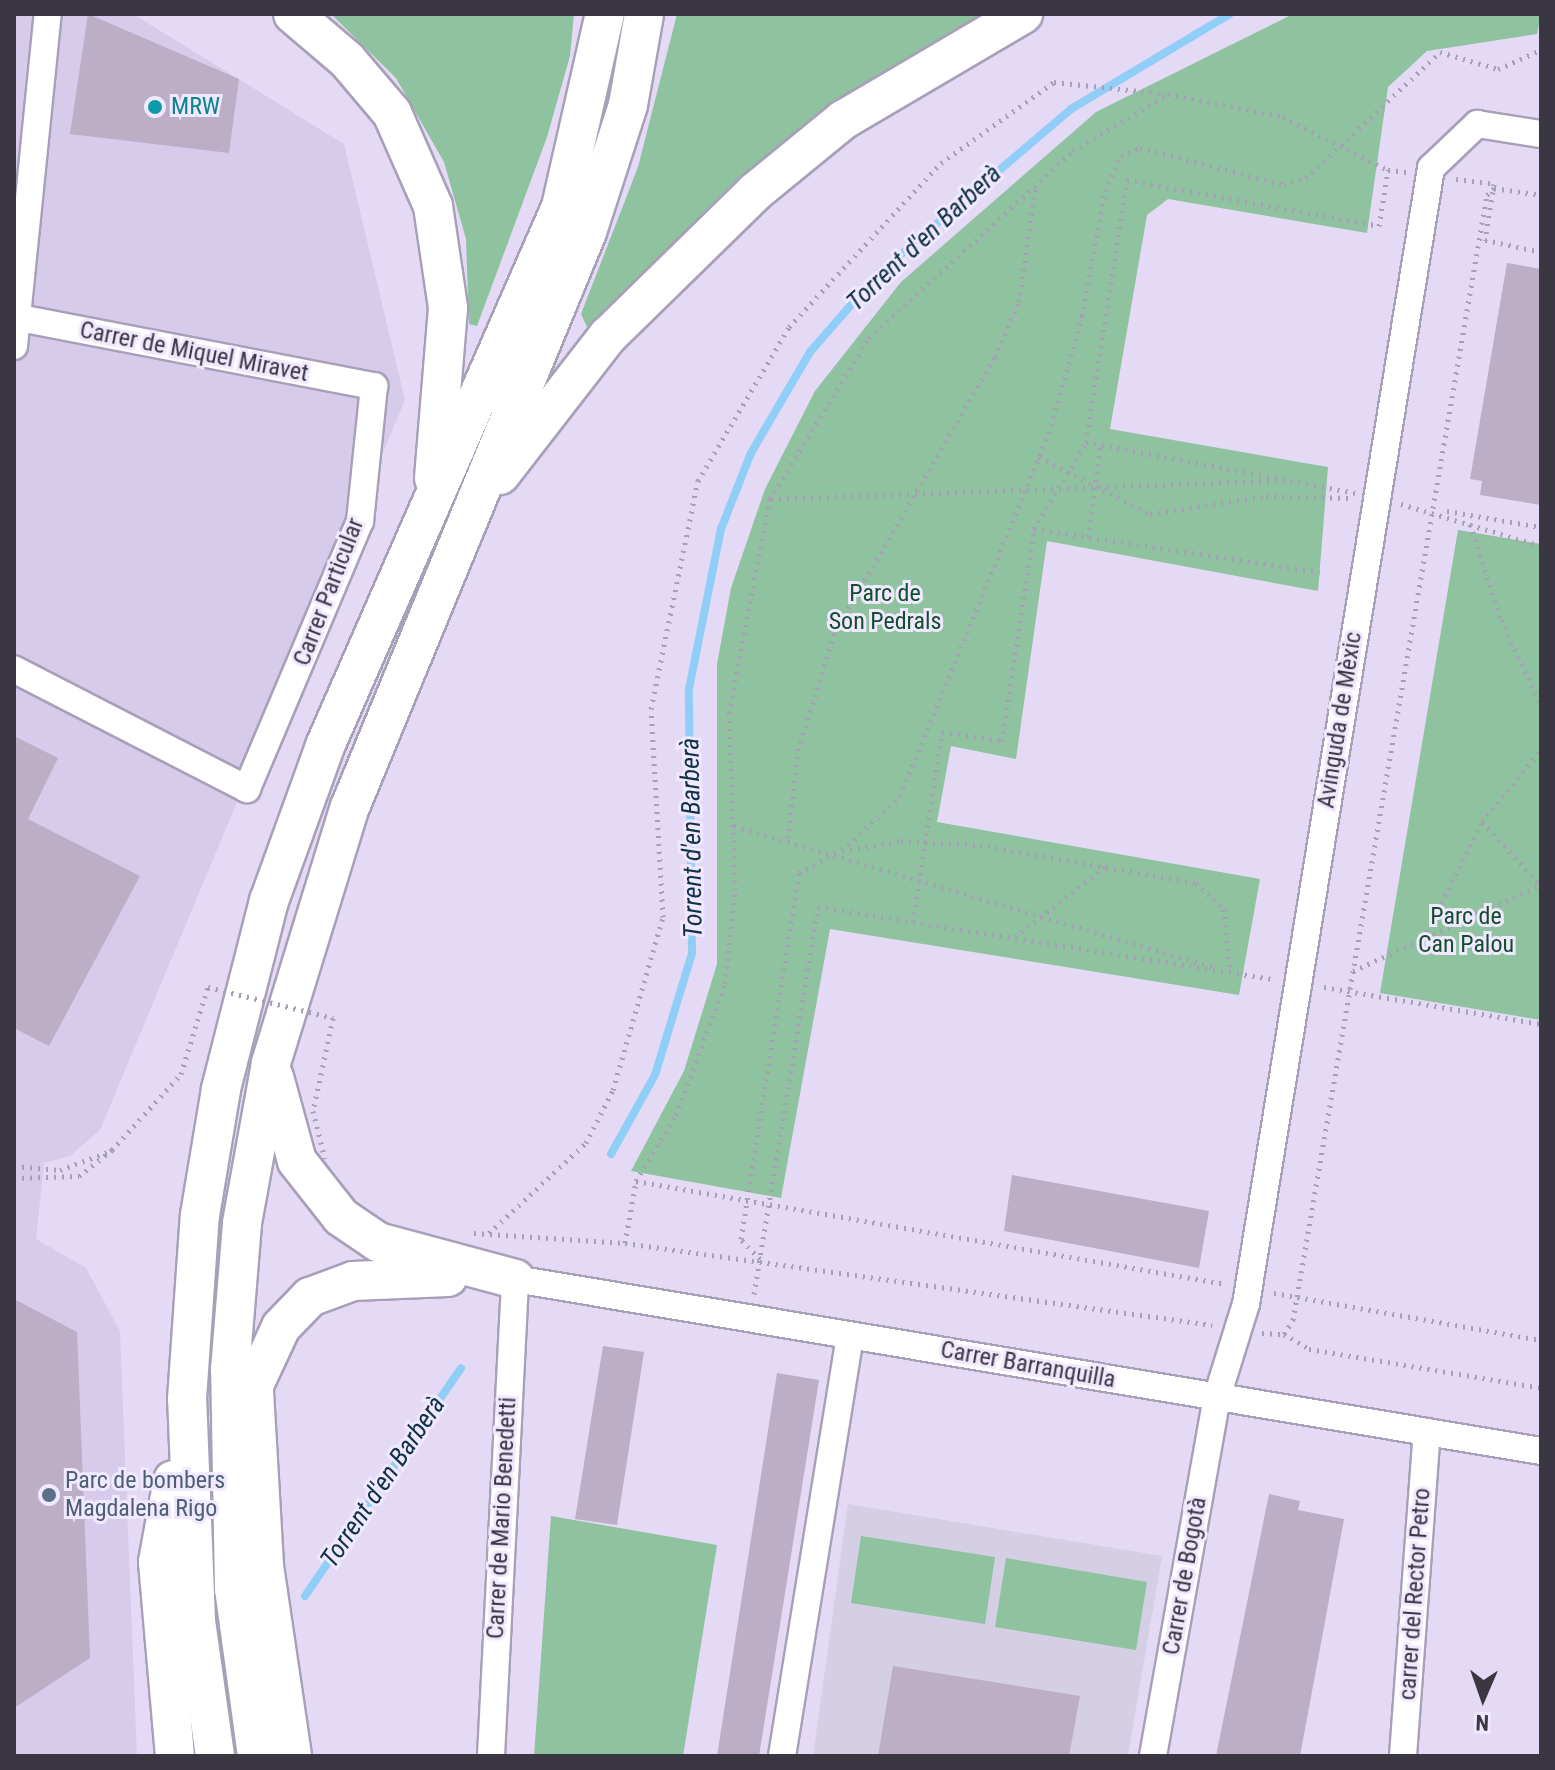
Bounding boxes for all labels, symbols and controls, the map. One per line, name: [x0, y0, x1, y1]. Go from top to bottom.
place label: MRW: [171, 93, 220, 121]
marker: MRW: [146, 98, 164, 116]
water label: Torrent d'en Barberà: [840, 158, 1008, 318]
street label: Carrer de Miquel Miravet: [77, 316, 311, 388]
street label: Carrer Particular: [288, 514, 370, 670]
park label: Parc de Son Pedrals: [829, 580, 941, 636]
street label: Avinguda de Mèxic: [1312, 630, 1368, 810]
water label: Torrent d'en Barberà: [675, 738, 709, 938]
park label: Parc de Can Palou: [1418, 903, 1514, 959]
street label: Carrer Barranquilla: [938, 1335, 1118, 1395]
water label: Torrent d'en Barberà: [314, 1390, 452, 1574]
street label: Carrer de Mario Benedetti: [481, 1396, 523, 1640]
place label: Parc de bombers Magdalena Rigo: [65, 1467, 225, 1523]
marker: Parc de bombers Magdalena Rigo: [40, 1486, 58, 1504]
street label: carrer del Rector Petro: [1393, 1487, 1437, 1701]
street label: Carrer de Bogotà: [1157, 1495, 1213, 1657]
north arrow: [1443, 1658, 1523, 1738]
text: N: [1475, 1710, 1489, 1735]

